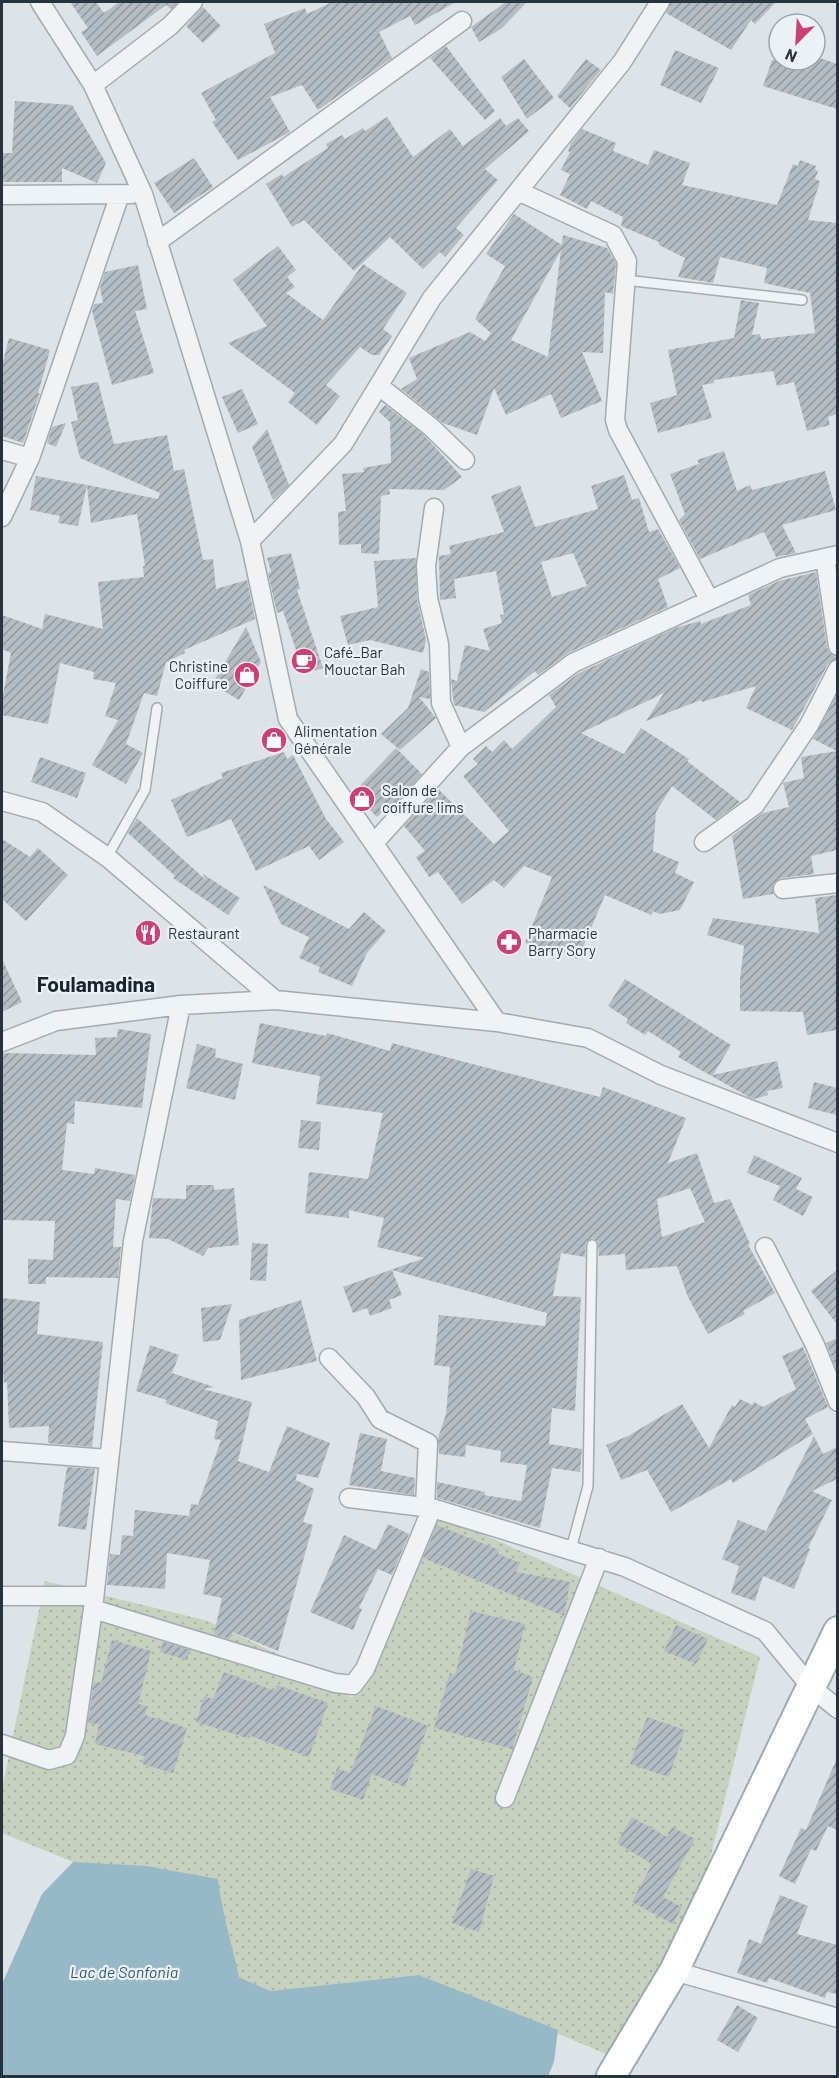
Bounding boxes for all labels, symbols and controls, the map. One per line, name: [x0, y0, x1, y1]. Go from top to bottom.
north arrow: [767, 12, 827, 72]
text: N: [782, 45, 799, 67]
place label: Café_Bar Mouctar Bah: [324, 643, 405, 678]
cafe icon: Café_Bar Mouctar Bah: [289, 646, 319, 676]
place label: Christine Coiffure: [169, 657, 228, 692]
shop icon: Christine Coiffure: [232, 660, 262, 690]
place label: Alimentation Générale: [294, 722, 377, 757]
shop icon: Alimentation Générale: [259, 725, 289, 755]
place label: Salon de coiffure lims: [382, 781, 464, 816]
shop icon: Salon de coiffure lims: [347, 784, 377, 814]
restaurant icon: Restaurant: [133, 918, 163, 948]
place label: Restaurant: [168, 924, 240, 942]
place label: Pharmacie Barry Sory: [528, 924, 598, 959]
pharmacy icon: Pharmacie Barry Sory: [494, 927, 524, 957]
district label: Foulamadina: [37, 971, 155, 996]
water label: Lac de Sonfonia: [70, 1962, 178, 1981]

